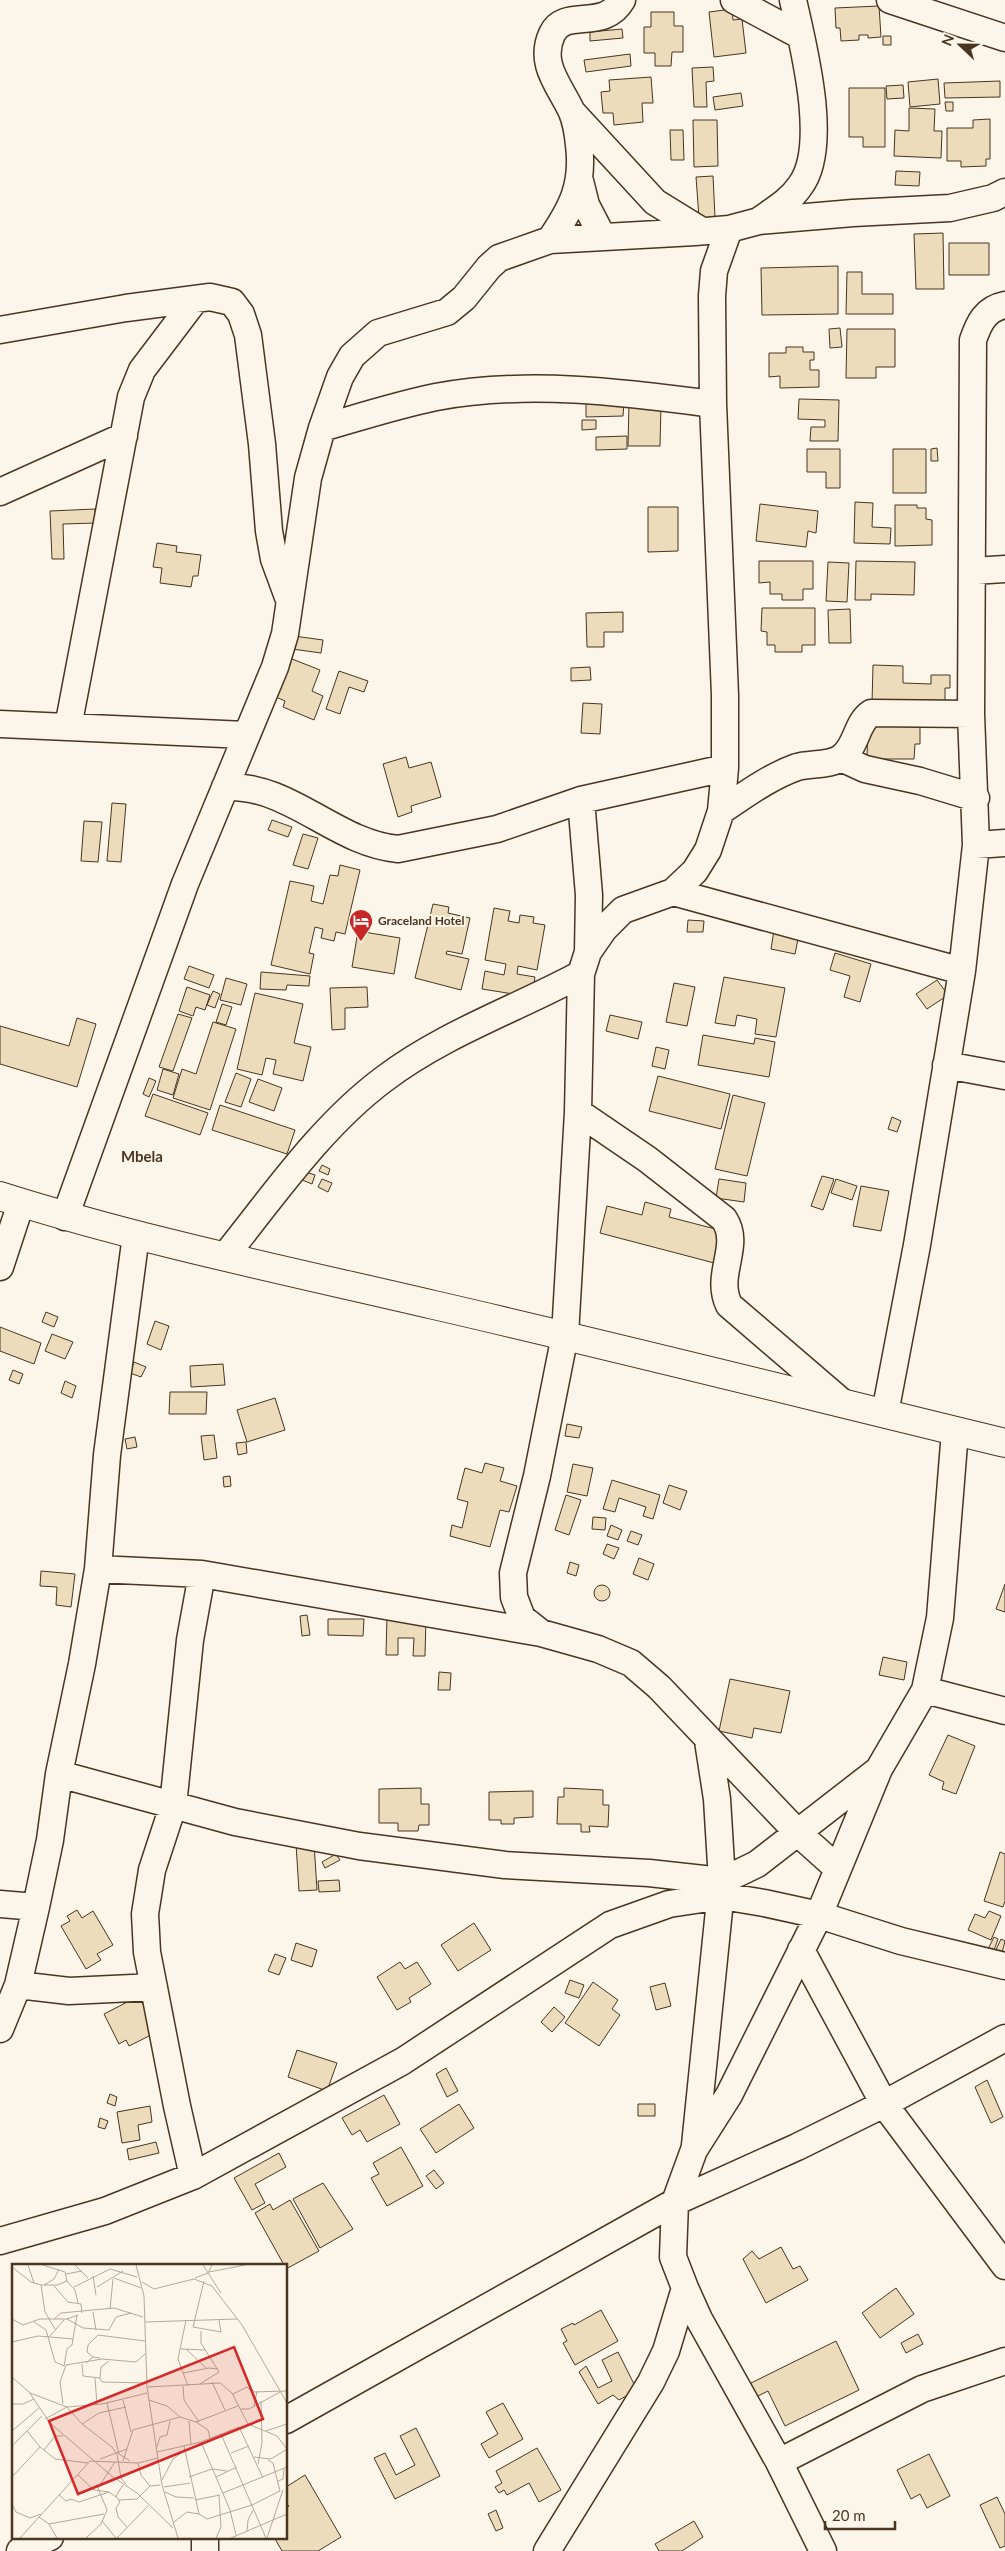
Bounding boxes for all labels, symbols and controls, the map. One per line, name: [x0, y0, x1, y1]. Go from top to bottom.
north arrow: [935, 20, 985, 70]
text: N: [938, 32, 957, 48]
hotel icon: Graceland Hotel: [348, 908, 374, 942]
place label: Graceland Hotel: [378, 913, 464, 928]
district label: Mbela: [121, 1147, 163, 1165]
inset map: [12, 2264, 288, 2538]
scale bar: [825, 2498, 895, 2530]
text: 20 m: [832, 2506, 866, 2524]

